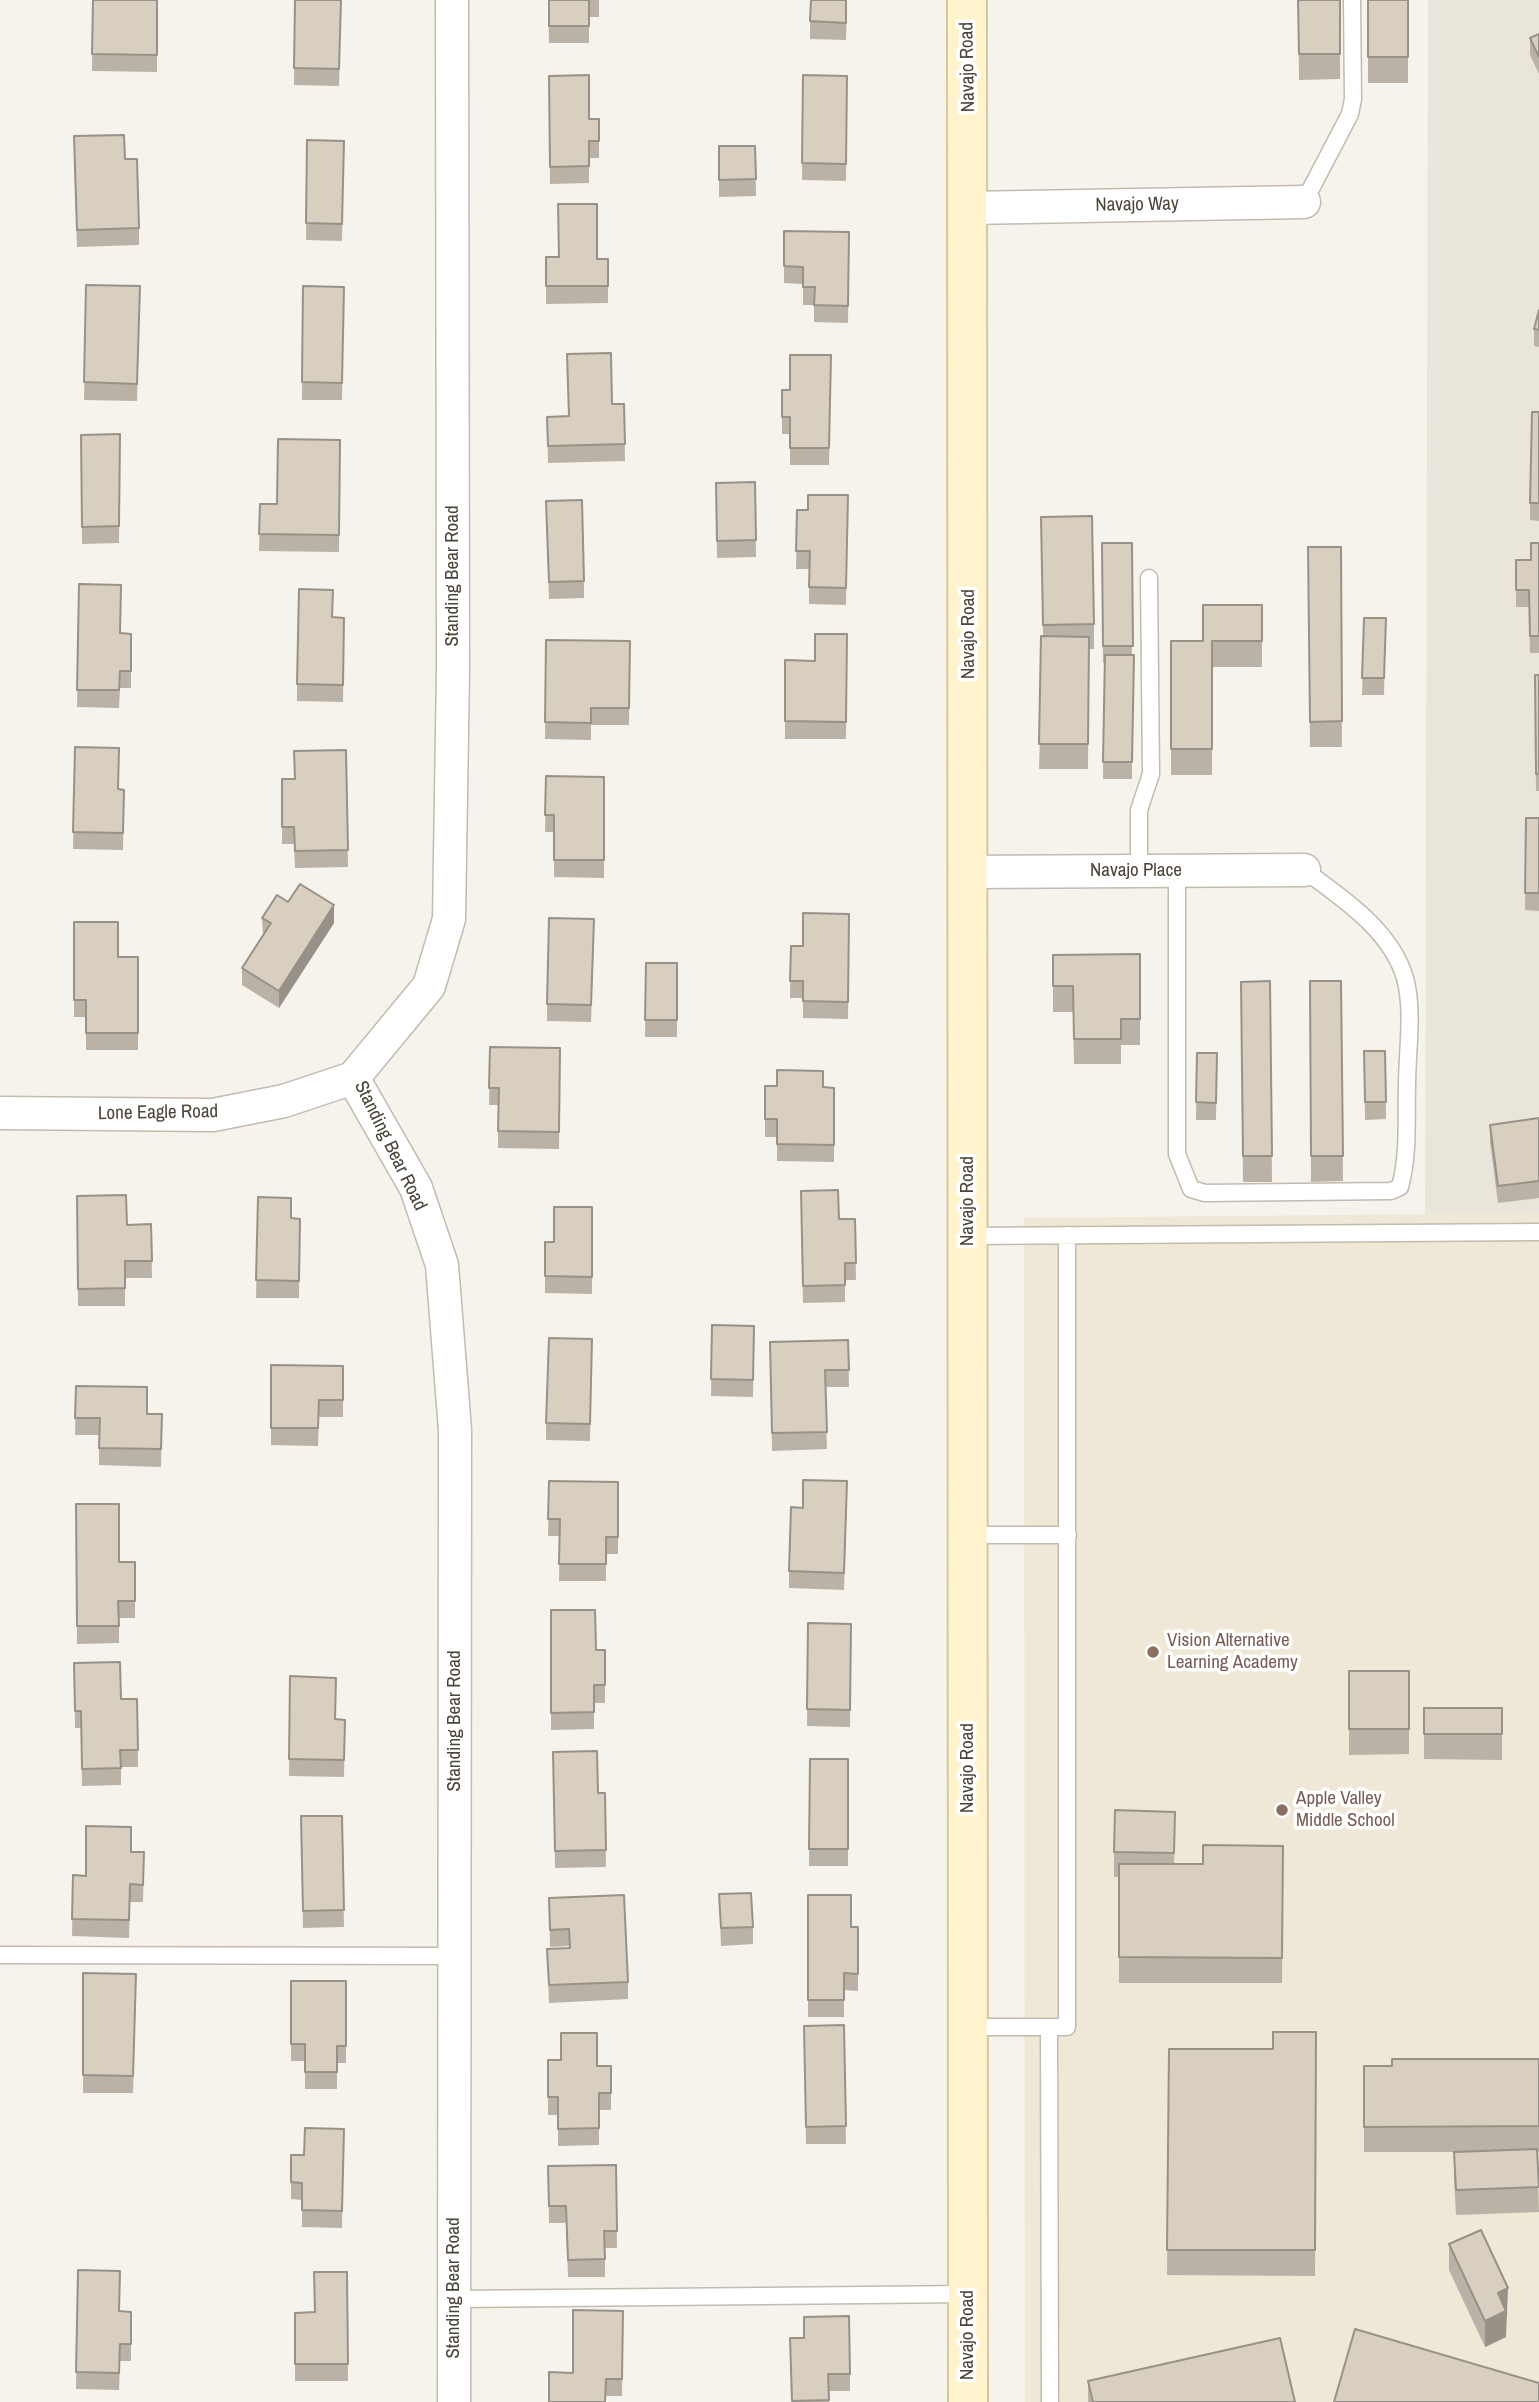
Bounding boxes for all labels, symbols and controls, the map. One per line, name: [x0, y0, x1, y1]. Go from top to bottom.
street label: Navajo Road: [956, 22, 980, 112]
street label: Navajo Way: [1095, 193, 1179, 217]
street label: Standing Bear Road: [442, 505, 464, 647]
street label: Navajo Road: [958, 589, 980, 679]
street label: Navajo Place: [1090, 860, 1182, 882]
street label: Standing Bear Road: [349, 1078, 431, 1214]
street label: Lone Eagle Road: [98, 1101, 218, 1125]
street label: Navajo Road: [957, 1156, 979, 1246]
place label: Vision Alternative Learning Academy: [1167, 1630, 1298, 1674]
marker: Vision Alternative Learning Academy: [1145, 1644, 1161, 1660]
street label: Standing Bear Road: [444, 1650, 466, 1792]
street label: Navajo Road: [957, 1723, 979, 1813]
place label: Apple Valley Middle School: [1296, 1788, 1395, 1832]
marker: Apple Valley Middle School: [1274, 1802, 1290, 1818]
street label: Standing Bear Road: [443, 2217, 465, 2359]
street label: Navajo Road: [957, 2290, 979, 2380]

